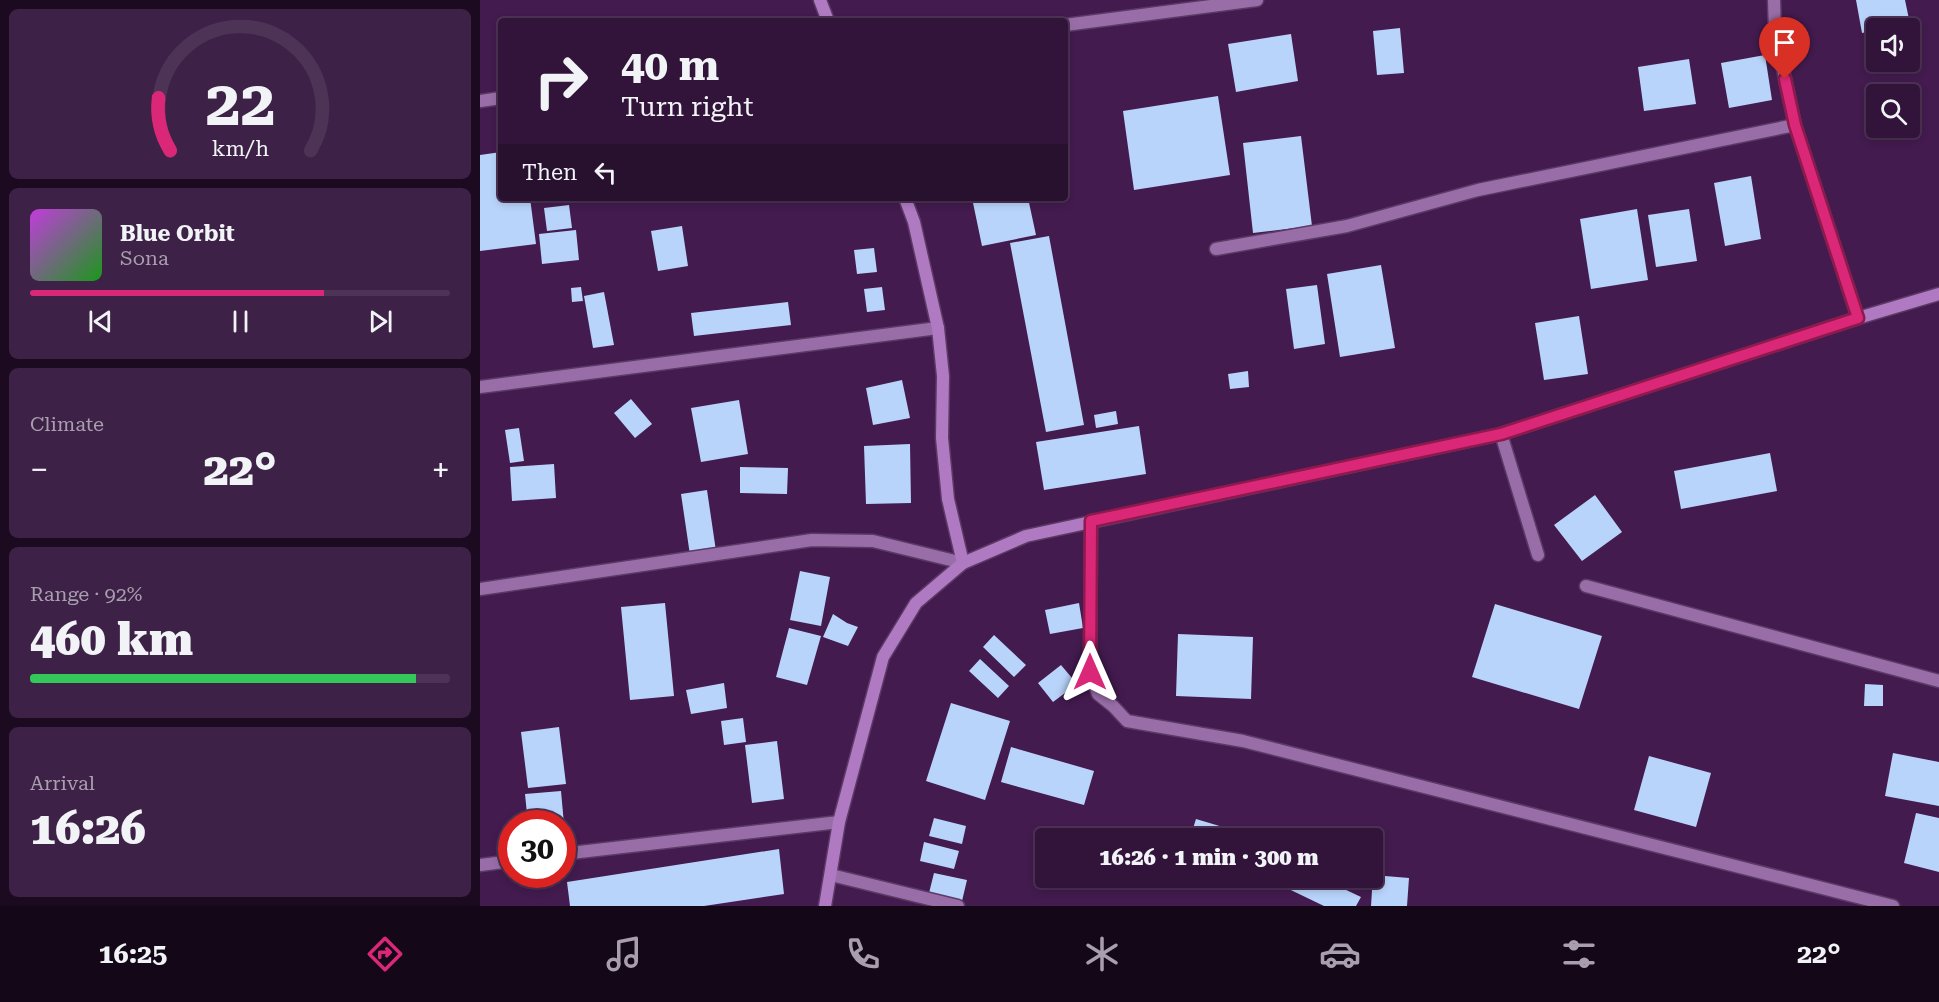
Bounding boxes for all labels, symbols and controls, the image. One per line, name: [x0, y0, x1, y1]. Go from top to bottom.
pin: [1759, 17, 1810, 79]
map controls: [1866, 18, 1920, 138]
button: sound: [1866, 18, 1920, 72]
icon: arrive: [1768, 26, 1801, 59]
text: 40 m: [621, 41, 719, 90]
icon: right: [522, 42, 600, 120]
text: 22: [205, 67, 275, 140]
button: search: [1866, 84, 1920, 138]
text: Turn right: [621, 91, 754, 123]
text: km/h: [211, 137, 269, 162]
icon: left: [589, 156, 622, 189]
text: Then: [522, 160, 577, 185]
text: Blue Orbit: [120, 221, 235, 246]
text: Sona: [120, 246, 169, 270]
icon: previous: [84, 305, 117, 338]
icon: pause: [224, 305, 257, 338]
icon: next: [364, 305, 397, 338]
text: Climate: [30, 412, 104, 436]
text: 22°: [204, 443, 277, 496]
text: −: [30, 450, 48, 489]
text: +: [432, 450, 450, 489]
text: Range · 92%: [30, 582, 142, 606]
text: 460 km: [30, 613, 193, 666]
position arrow: [1058, 640, 1122, 704]
text: Arrival: [30, 771, 95, 795]
text: 16:26: [30, 802, 146, 855]
speed limit sign: 30: [498, 810, 576, 888]
text: 16:26 · 1 min · 300 m: [1099, 845, 1319, 870]
icon: directions: [364, 933, 406, 975]
icon: music: [603, 933, 645, 975]
icon: phone: [842, 933, 884, 975]
icon: climate: [1081, 933, 1123, 975]
icon: car: [1319, 933, 1361, 975]
icon: filters: [1558, 933, 1600, 975]
text: 16:25: [98, 938, 167, 970]
text: 22°: [1797, 938, 1841, 970]

